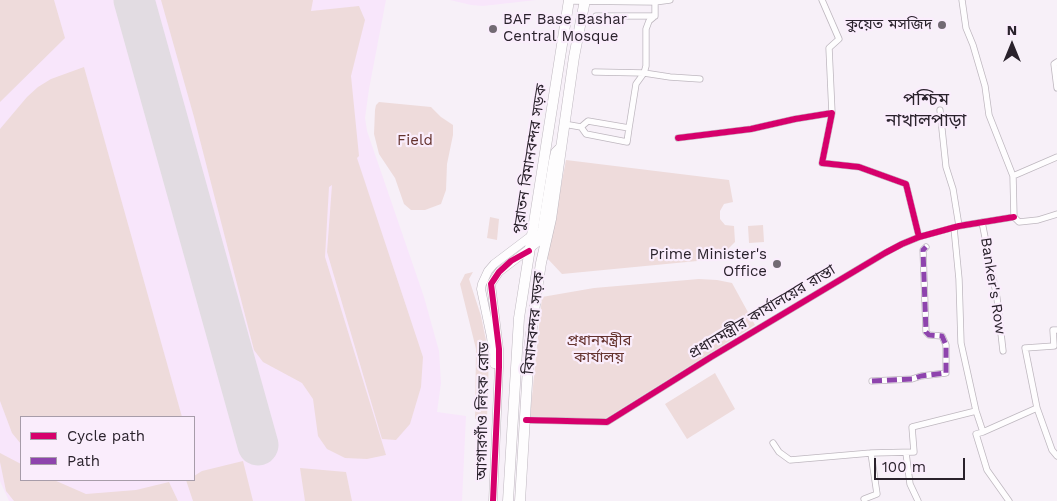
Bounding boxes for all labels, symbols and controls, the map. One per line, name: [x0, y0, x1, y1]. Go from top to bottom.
place label: BAF Base Bashar Central Mosque: [503, 11, 627, 46]
place label: কুয়েত মসজিদ: [846, 16, 932, 34]
marker: কুয়েত মসজিদ: [936, 19, 948, 31]
north arrow: [987, 20, 1037, 70]
text: N: [1007, 22, 1017, 38]
marker: BAF Base Bashar Central Mosque: [487, 23, 499, 35]
street label: পুরাতন বিমানবন্দর সড়ক: [509, 83, 551, 235]
district label: পশ্চিম নাখালপাড়া: [886, 89, 966, 132]
park label: Field: [397, 132, 433, 150]
street label: Banker's Row: [976, 236, 1010, 336]
place label: Prime Minister's Office: [649, 246, 767, 281]
marker: Prime Minister's Office: [771, 258, 783, 270]
street label: প্রধানমন্ত্রীর কার্যালয়ের রাস্তা: [685, 261, 839, 363]
street label: বিমানবন্দর সড়ক: [520, 271, 548, 375]
park label: প্রধানমন্ত্রীর কার্যালয়: [567, 332, 631, 367]
street label: আগারগাঁও লিংক রোড: [473, 342, 493, 480]
legend: [20, 416, 195, 481]
text: Cycle path: [67, 427, 145, 445]
scale bar: [877, 448, 968, 480]
text: Path: [67, 452, 100, 470]
text: 100 m: [882, 458, 926, 476]

